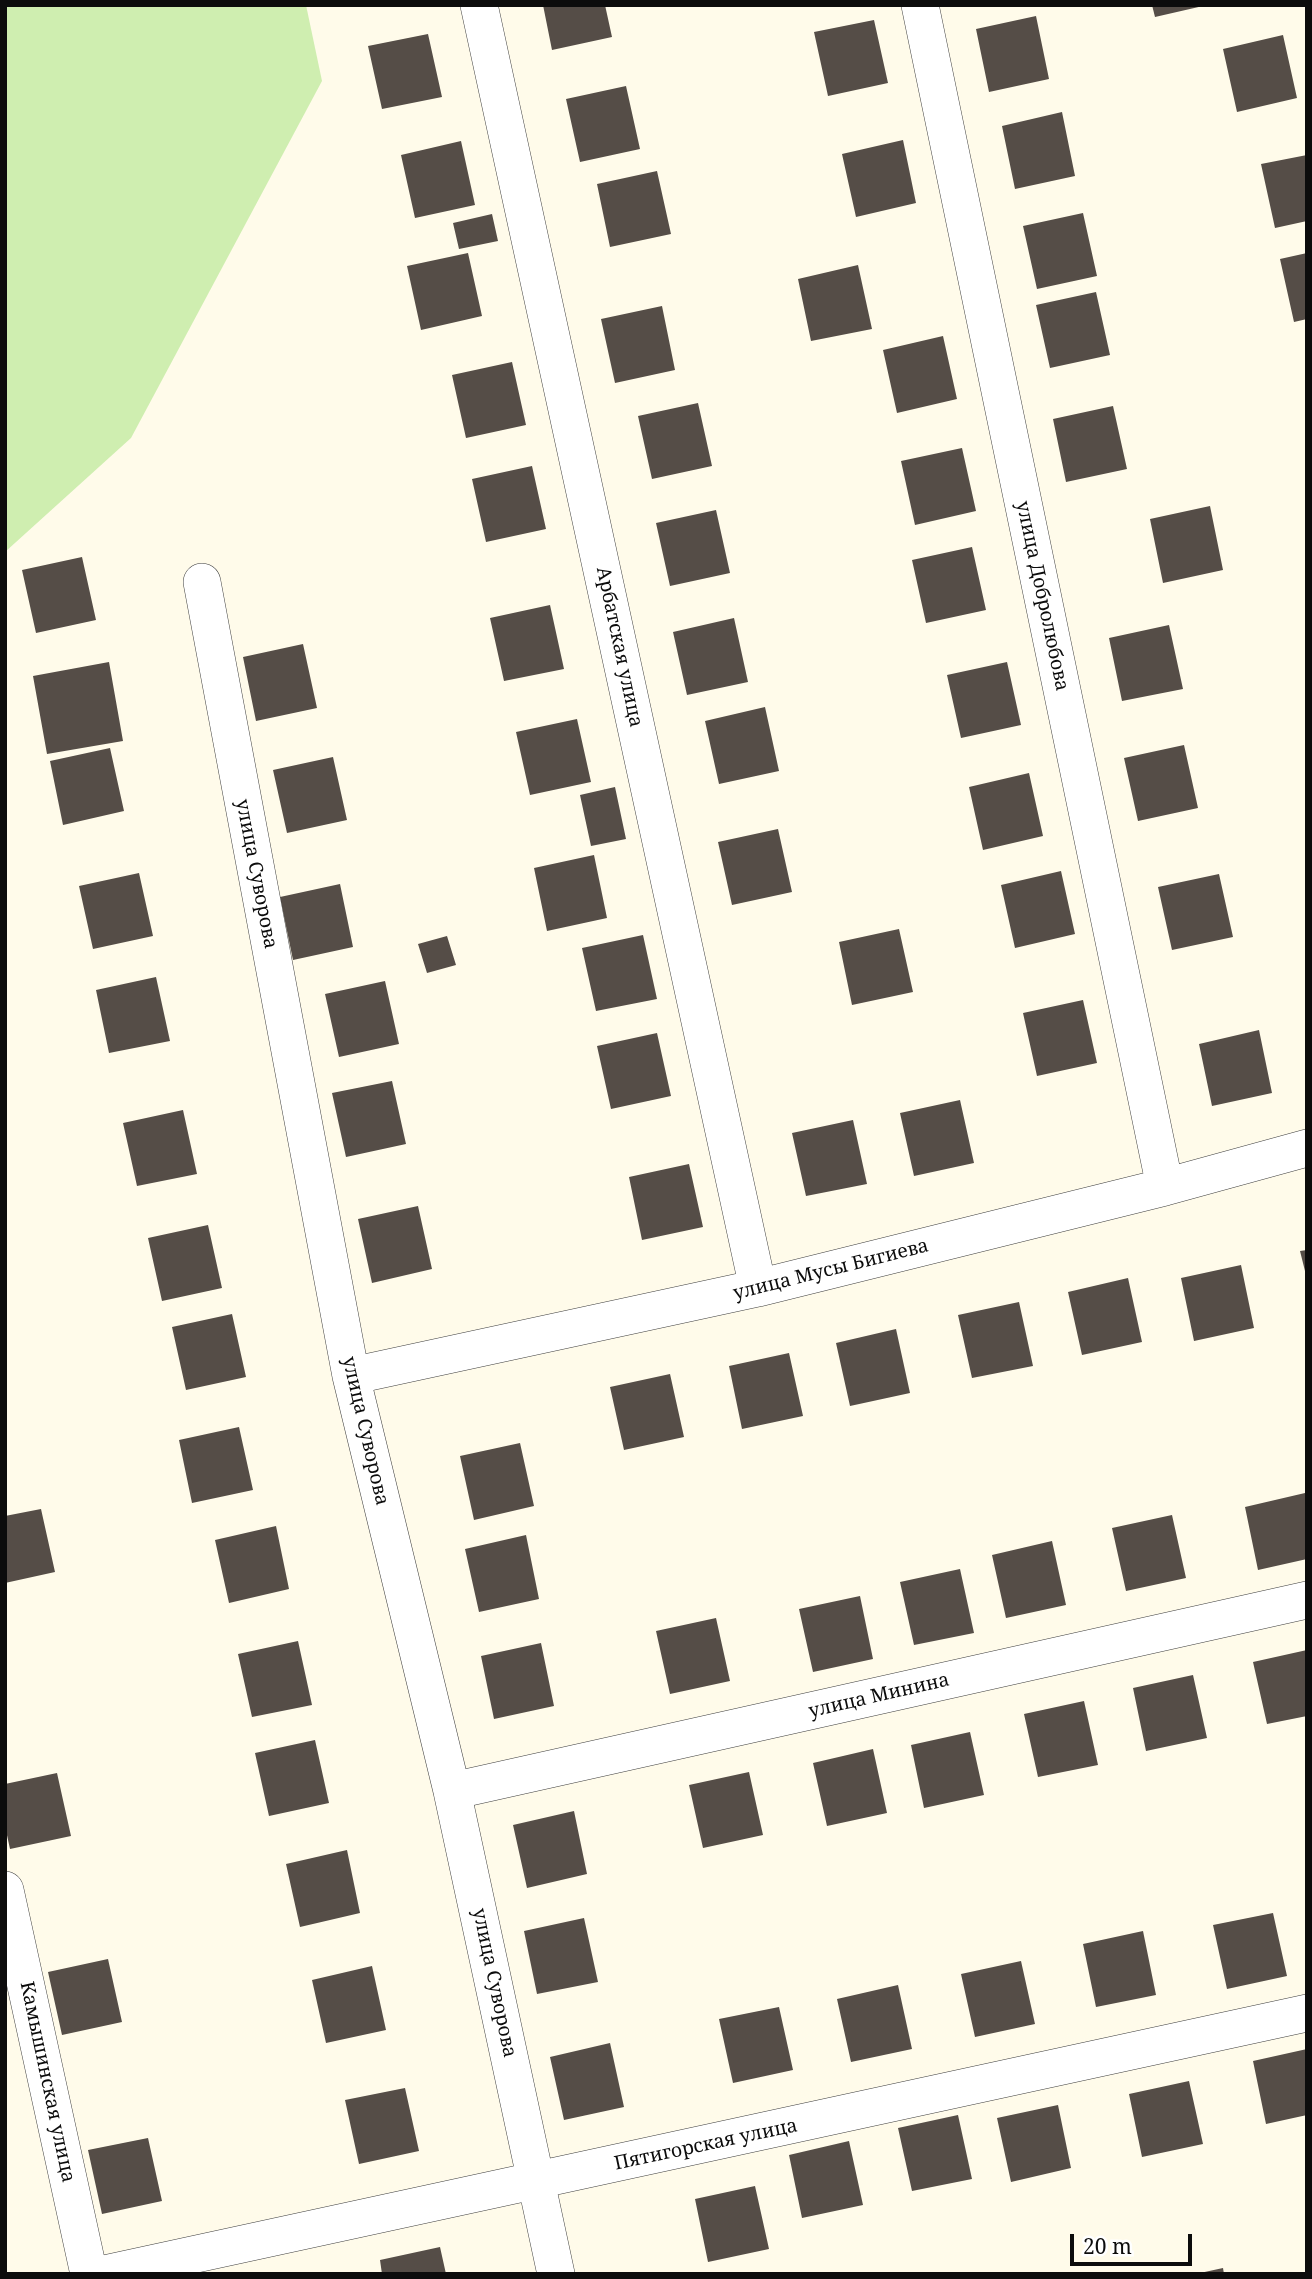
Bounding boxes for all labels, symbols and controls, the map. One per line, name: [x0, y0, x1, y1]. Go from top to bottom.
street label: улица Добролюбова: [1011, 499, 1073, 693]
street label: Арбатская улица: [591, 565, 647, 729]
street label: улица Суворова: [230, 797, 282, 951]
street label: улица Мусы Бигиева: [731, 1235, 931, 1305]
street label: улица Суворова: [337, 1354, 393, 1508]
street label: улица Минина: [806, 1669, 952, 1723]
street label: улица Суворова: [467, 1906, 521, 2060]
street label: Камышинская улица: [15, 1979, 79, 2185]
street label: Пятигорская улица: [612, 2114, 800, 2176]
scale bar: [1074, 2220, 1196, 2264]
text: 20 m: [1083, 2232, 1132, 2260]

